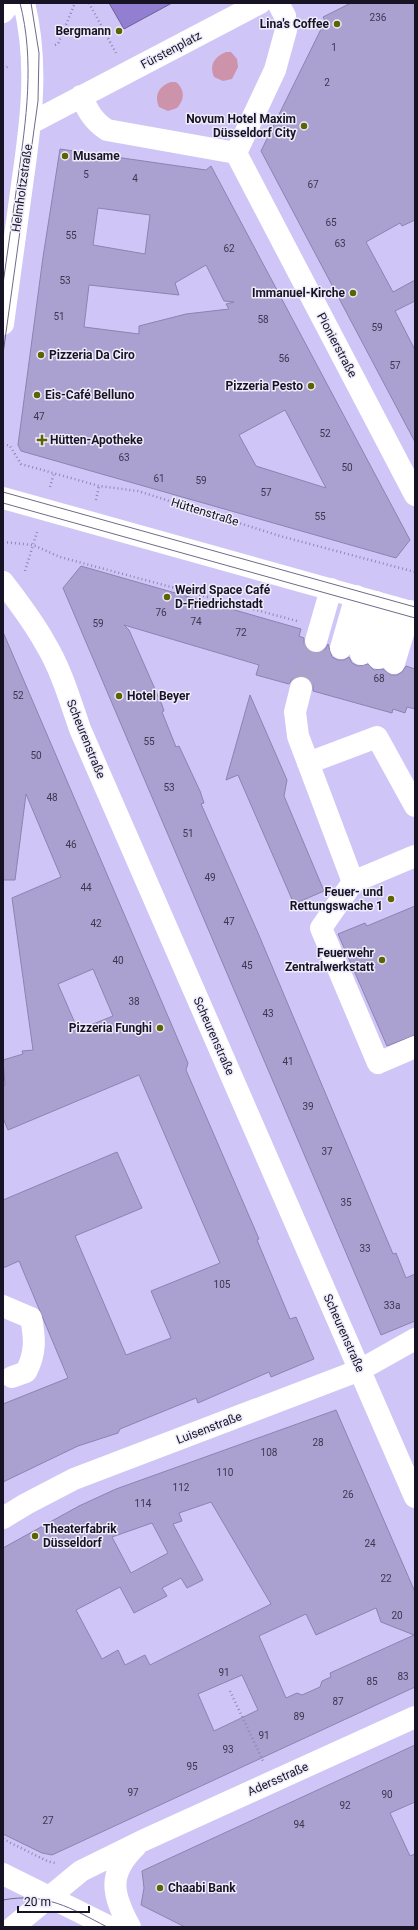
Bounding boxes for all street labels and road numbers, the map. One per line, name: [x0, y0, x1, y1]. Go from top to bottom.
street label: Fürstenplatz: [138, 28, 204, 72]
street label: Helmholtzstraße: [9, 143, 35, 233]
street label: Pionierstraße: [314, 310, 360, 380]
street label: Hüttenstraße: [169, 495, 241, 529]
street label: Scheurenstraße: [64, 697, 108, 781]
street label: Scheurenstraße: [191, 995, 237, 1077]
street label: Scheurenstraße: [321, 1292, 367, 1374]
street label: Luisenstraße: [174, 1409, 244, 1447]
street label: Adersstraße: [245, 1759, 311, 1799]

